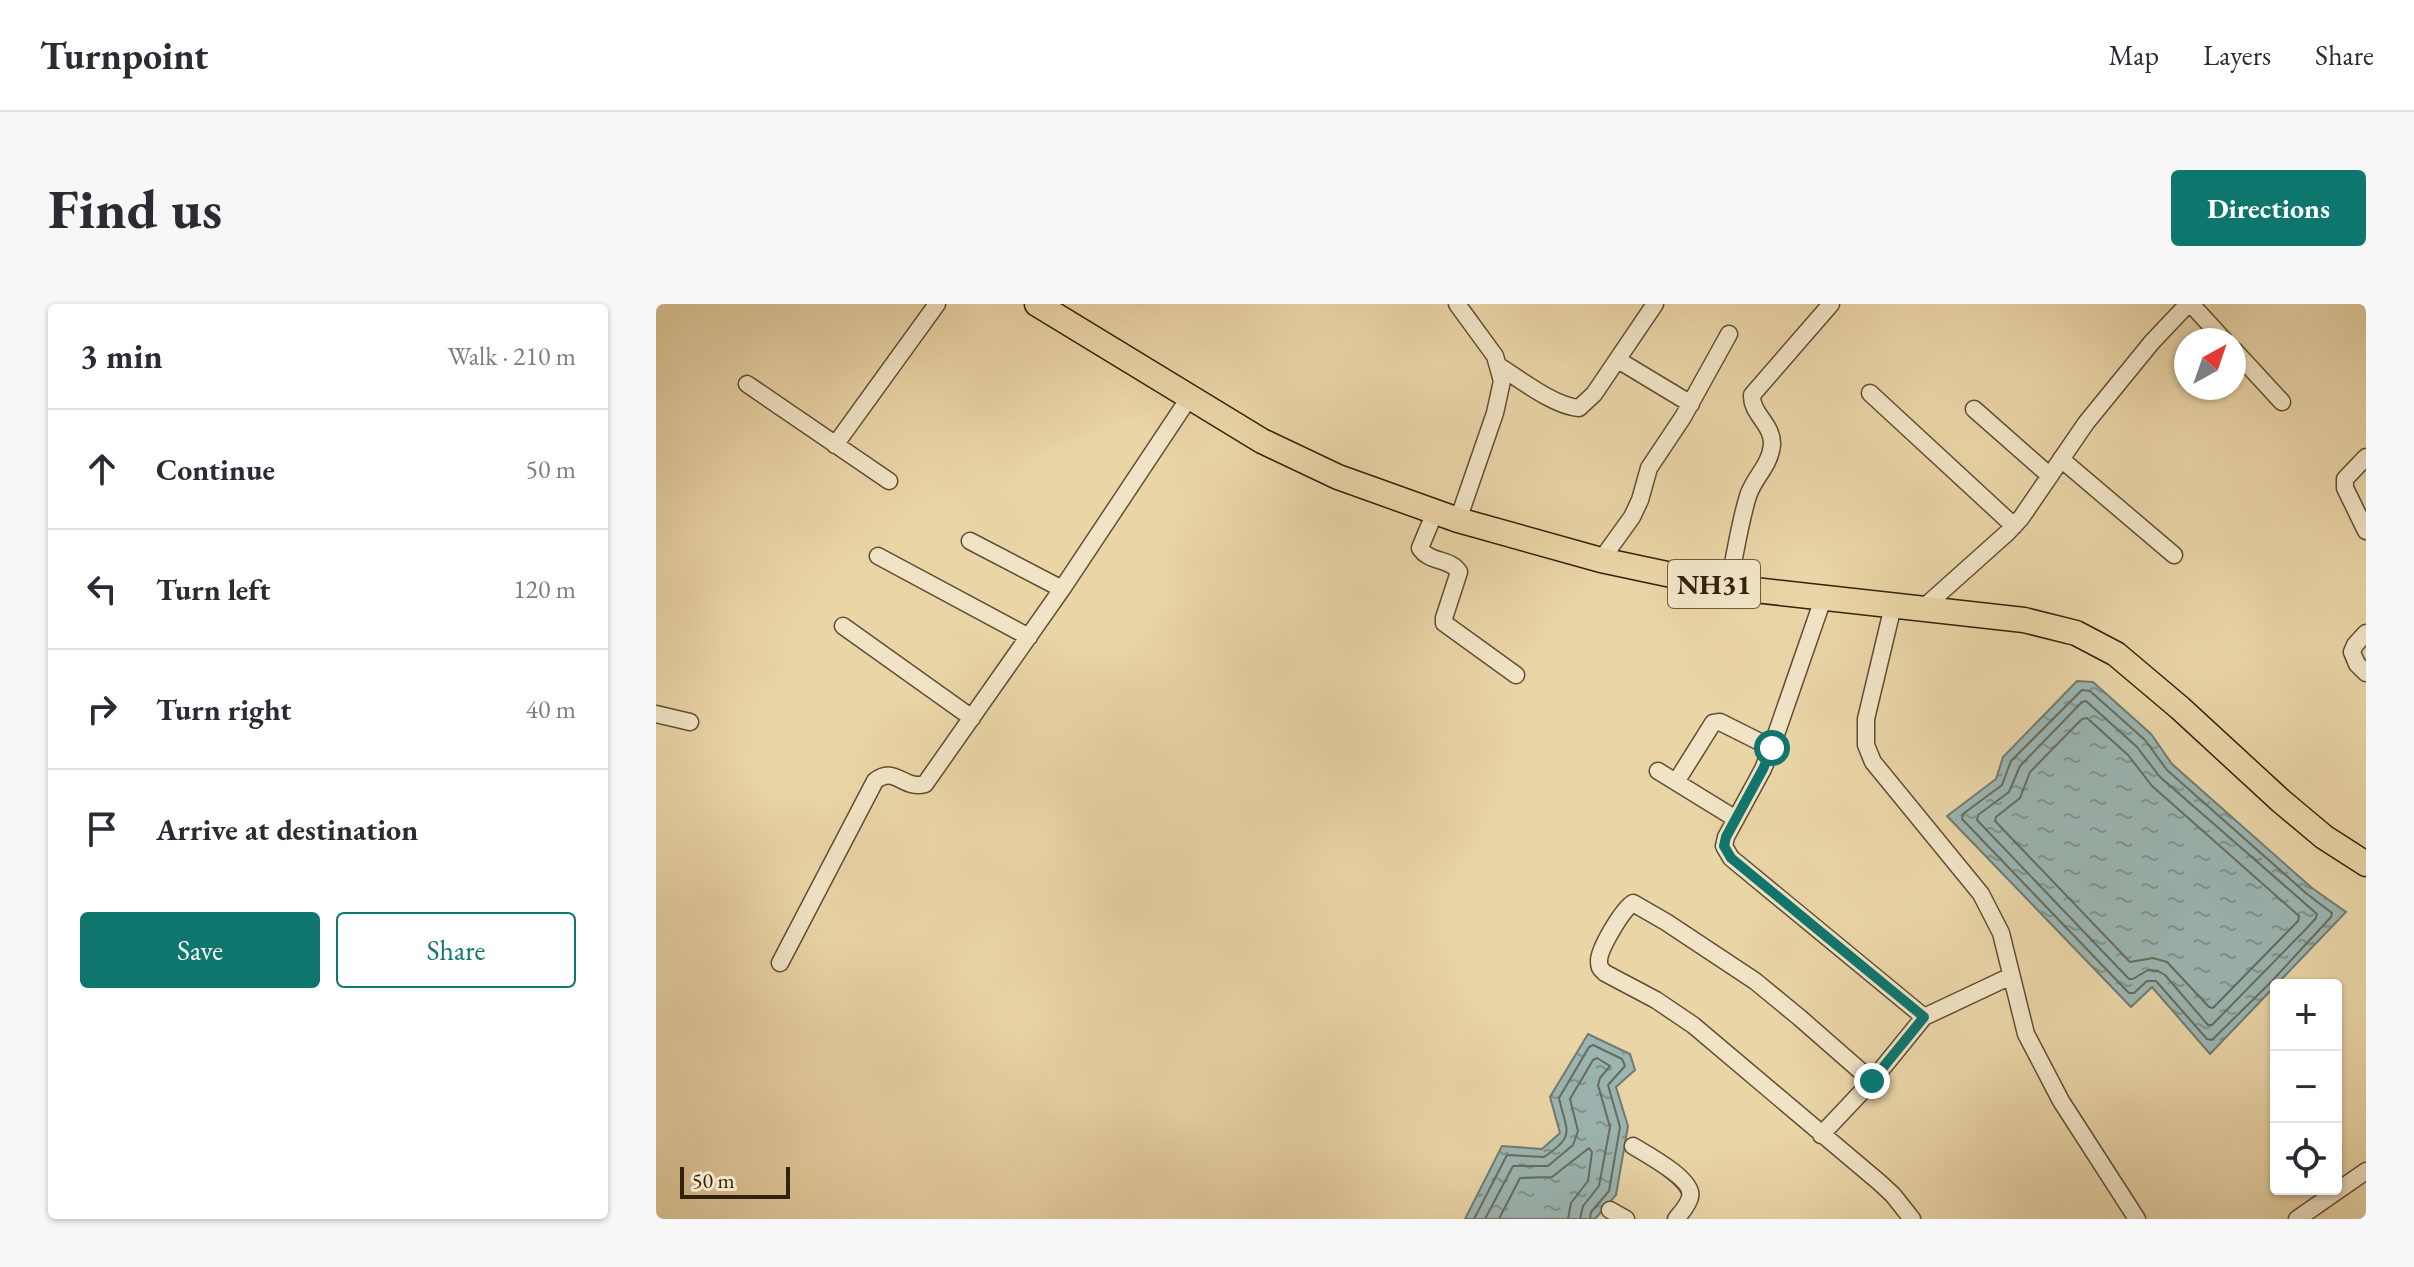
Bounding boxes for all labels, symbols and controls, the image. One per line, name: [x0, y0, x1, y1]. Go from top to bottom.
text: Turnpoint: [40, 31, 208, 80]
text: Map: [2109, 37, 2159, 73]
text: Layers: [2203, 37, 2271, 73]
text: Share: [2315, 37, 2374, 73]
button: Directions: [2171, 170, 2366, 246]
text: Find us: [48, 172, 222, 245]
north arrow: [2174, 328, 2246, 400]
text: 3 min: [80, 334, 163, 378]
text: Walk · 210 m: [448, 339, 576, 373]
icon: ahead: [80, 447, 124, 491]
text: Continue: [156, 450, 275, 489]
text: 50 m: [526, 452, 576, 486]
road number: NH31: [1668, 560, 1760, 608]
icon: left: [80, 567, 124, 611]
text: Turn left: [156, 570, 270, 609]
text: 120 m: [513, 572, 576, 606]
icon: right: [80, 687, 124, 731]
text: Turn right: [156, 690, 292, 729]
text: 40 m: [526, 692, 576, 726]
route start: [1754, 730, 1790, 766]
icon: arrive: [80, 807, 124, 851]
text: Arrive at destination: [156, 810, 418, 849]
button: Save: [80, 912, 320, 988]
button: Share: [336, 912, 576, 988]
map controls: [2270, 979, 2342, 1195]
button: +: [2270, 979, 2342, 1051]
button: −: [2270, 1051, 2342, 1123]
route end: [1854, 1063, 1890, 1099]
button: locate: [2270, 1123, 2342, 1195]
scale bar: [680, 1163, 790, 1199]
text: 50 m: [692, 1166, 735, 1195]

